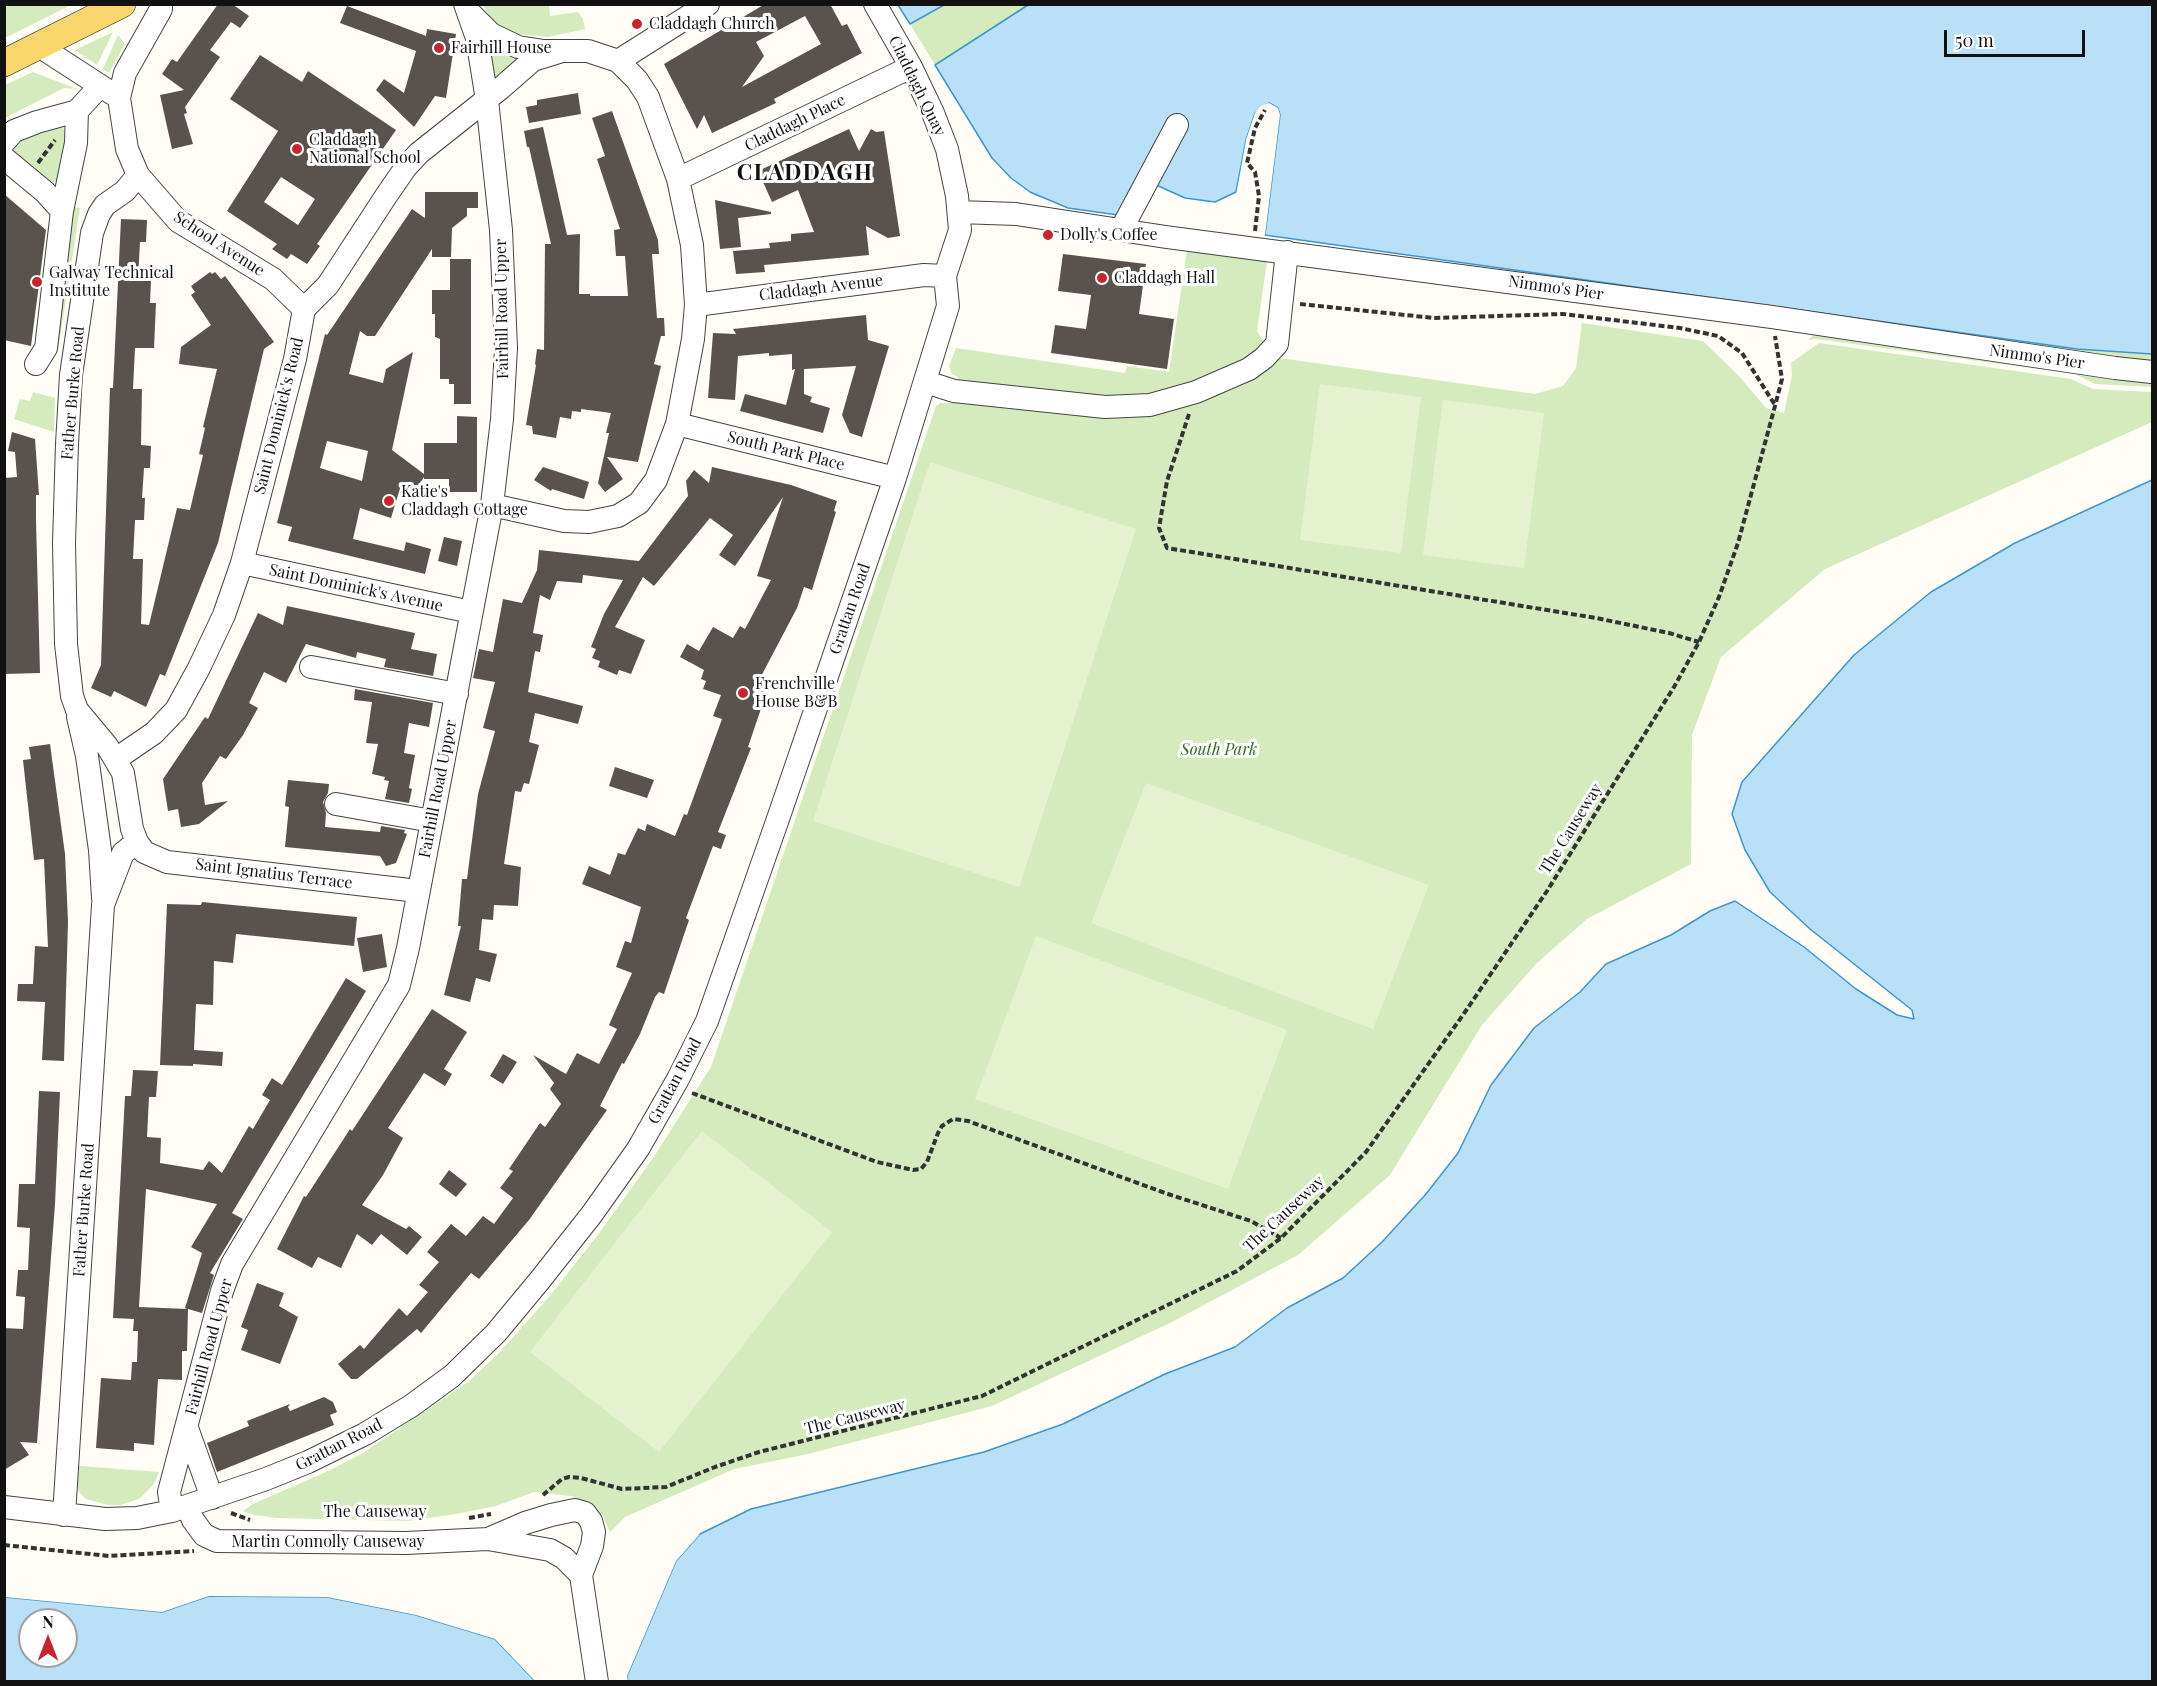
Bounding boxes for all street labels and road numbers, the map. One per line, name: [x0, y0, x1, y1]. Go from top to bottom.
street label: Claddagh Quay: [884, 33, 950, 139]
street label: Claddagh Place: [742, 90, 848, 156]
street label: School Avenue: [170, 207, 268, 281]
street label: Fairhill Road Upper: [491, 239, 513, 379]
street label: Claddagh Avenue: [758, 271, 884, 305]
street label: Nimmo's Pier: [1507, 272, 1605, 304]
street label: Father Burke Road: [58, 325, 88, 461]
street label: Saint Dominick's Road: [250, 336, 308, 496]
street label: Nimmo's Pier: [1988, 341, 2086, 373]
street label: South Park Place: [725, 427, 847, 475]
street label: Saint Dominick's Avenue: [267, 560, 445, 616]
street label: Grattan Road: [825, 561, 875, 657]
street label: Fairhill Road Upper: [415, 718, 461, 860]
street label: The Causeway: [1536, 780, 1606, 878]
street label: Saint Ignatius Terrace: [194, 855, 354, 893]
street label: Grattan Road: [644, 1035, 706, 1127]
street label: Father Burke Road: [70, 1142, 98, 1278]
street label: The Causeway: [1240, 1172, 1328, 1256]
street label: Fairhill Road Upper: [182, 1277, 236, 1417]
street label: The Causeway: [803, 1395, 907, 1439]
street label: Grattan Road: [292, 1415, 386, 1475]
street label: The Causeway: [324, 1502, 426, 1522]
street label: Martin Connolly Causeway: [231, 1532, 425, 1552]

